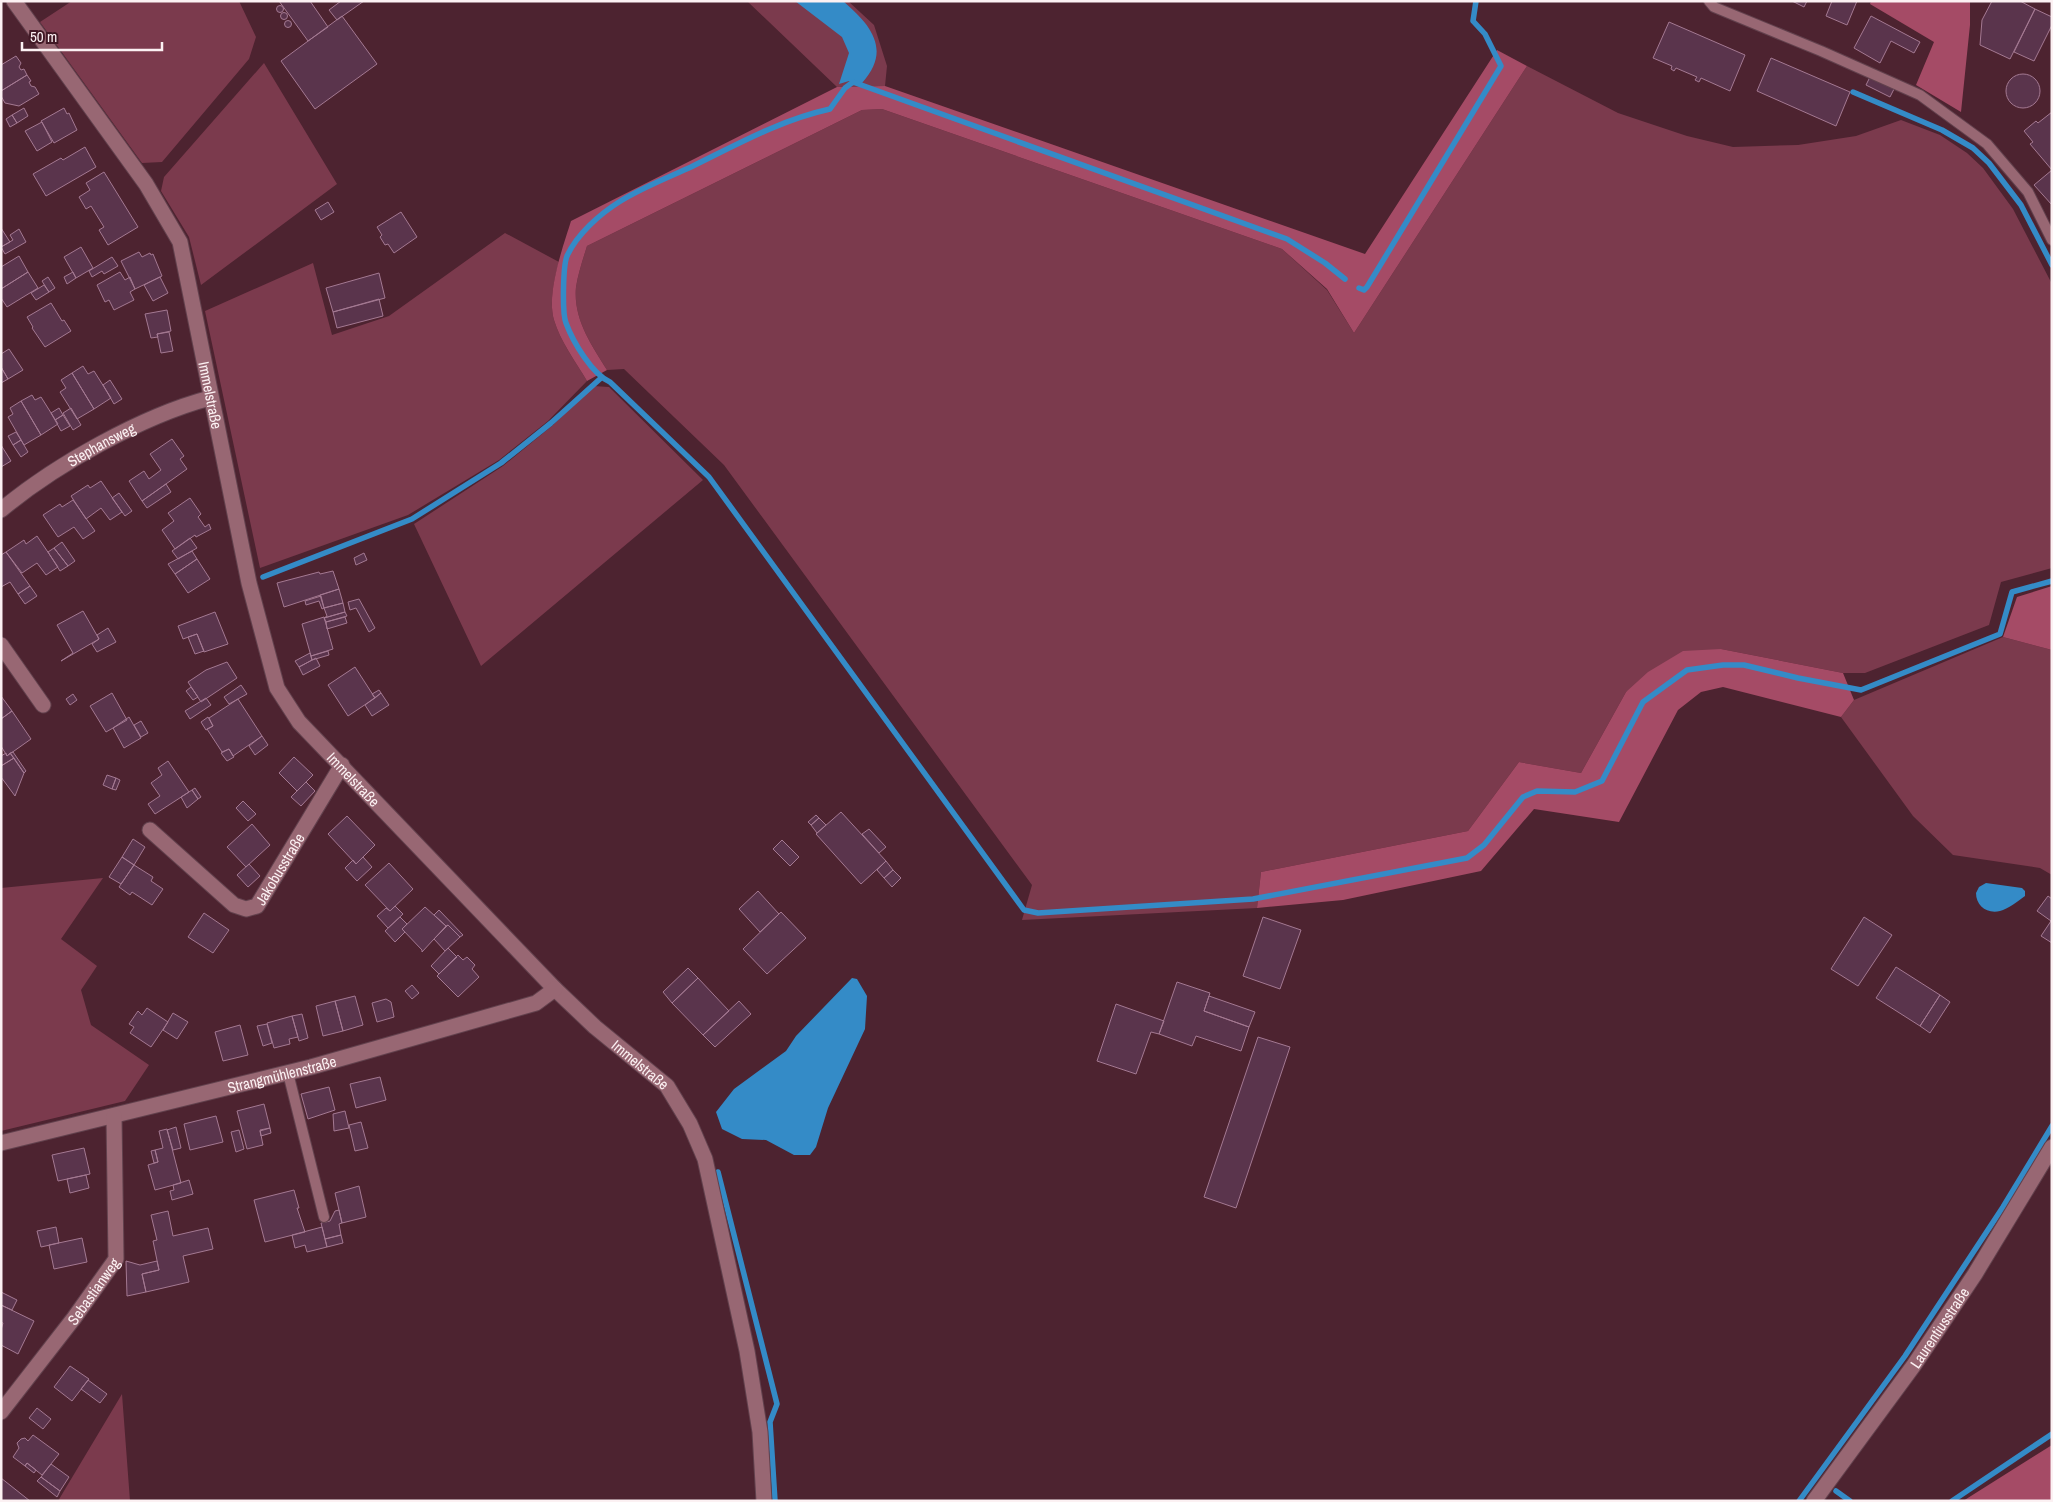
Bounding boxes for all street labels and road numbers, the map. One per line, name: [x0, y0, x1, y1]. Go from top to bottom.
street label: Immelstraße: [194, 359, 228, 431]
street label: Stephansweg: [63, 417, 139, 471]
street label: Immelstraße: [322, 747, 385, 811]
street label: Jakobusstraße: [250, 829, 309, 909]
street label: Immelstraße: [608, 1035, 674, 1094]
street label: Strangmühlenstraße: [225, 1050, 339, 1098]
street label: Sebastianweg: [62, 1253, 124, 1329]
street label: Laurentiusstraße: [1905, 1283, 1974, 1372]

